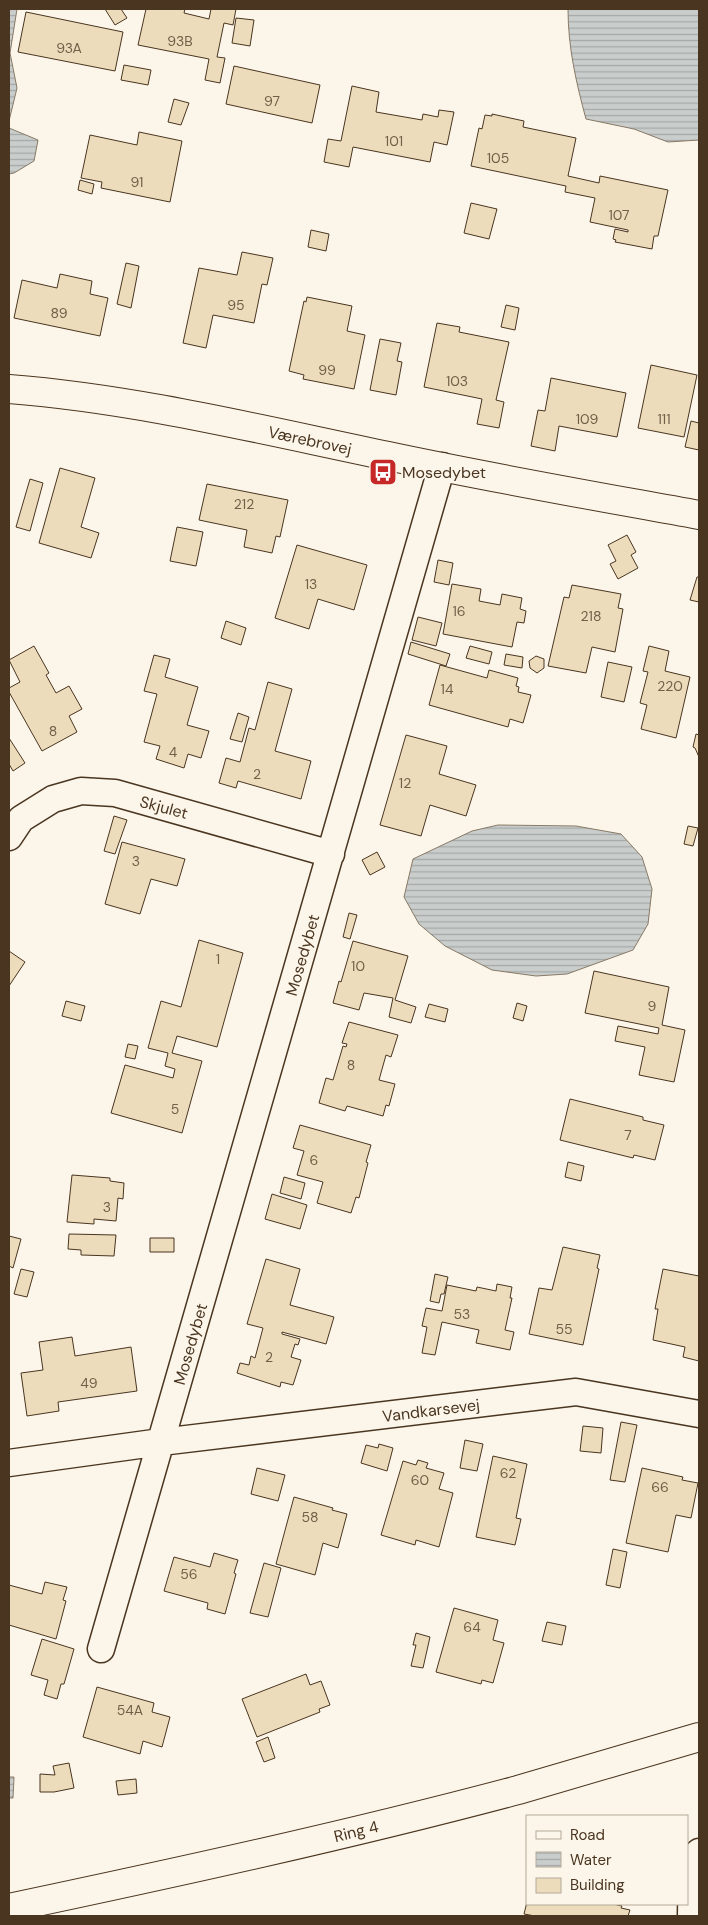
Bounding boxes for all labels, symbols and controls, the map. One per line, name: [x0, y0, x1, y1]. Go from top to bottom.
house number: 93B: [167, 32, 193, 50]
house number: 93A: [56, 39, 82, 57]
house number: 97: [264, 92, 280, 110]
house number: 101: [385, 132, 403, 150]
house number: 105: [487, 149, 509, 167]
house number: 91: [131, 173, 143, 191]
house number: 107: [608, 206, 630, 224]
house number: 95: [227, 296, 245, 314]
house number: 89: [51, 304, 68, 322]
house number: 99: [318, 361, 336, 379]
house number: 103: [446, 372, 468, 390]
house number: 109: [576, 410, 599, 428]
house number: 111: [657, 410, 671, 428]
street label: Værebrovej: [266, 421, 354, 460]
bus stop icon: Mosedybet: [368, 457, 398, 487]
place label: Mosedybet: [402, 462, 486, 483]
house number: 212: [234, 495, 254, 513]
house number: 13: [305, 575, 317, 593]
house number: 16: [452, 602, 466, 620]
house number: 218: [581, 607, 601, 625]
house number: 220: [657, 677, 683, 695]
house number: 14: [441, 680, 454, 698]
house number: 8: [49, 722, 57, 740]
house number: 4: [169, 743, 178, 761]
house number: 2: [253, 765, 261, 783]
house number: 12: [399, 774, 411, 792]
street label: Skjulet: [137, 791, 190, 824]
house number: 3: [132, 852, 140, 870]
street label: Mosedybet: [281, 912, 324, 998]
house number: 1: [216, 950, 220, 968]
house number: 10: [351, 957, 365, 975]
house number: 9: [648, 997, 657, 1015]
house number: 8: [347, 1056, 355, 1074]
house number: 5: [171, 1100, 179, 1118]
house number: 7: [624, 1126, 632, 1144]
house number: 6: [310, 1151, 318, 1169]
house number: 3: [103, 1198, 111, 1216]
street label: Mosedybet: [169, 1301, 212, 1387]
house number: 53: [454, 1305, 470, 1323]
house number: 55: [555, 1320, 573, 1338]
house number: 2: [265, 1348, 273, 1366]
house number: 49: [80, 1374, 98, 1392]
street label: Vandkarsevej: [381, 1394, 481, 1427]
house number: 62: [500, 1464, 516, 1482]
house number: 60: [411, 1471, 429, 1489]
house number: 66: [651, 1478, 669, 1496]
house number: 58: [301, 1508, 319, 1526]
house number: 56: [180, 1565, 198, 1583]
house number: 64: [463, 1618, 481, 1636]
house number: 54A: [117, 1701, 143, 1719]
legend: [526, 1815, 688, 1905]
street label: Ring 4: [332, 1816, 381, 1847]
text: Road: [570, 1825, 605, 1845]
text: Water: [570, 1850, 612, 1870]
text: Building: [570, 1875, 625, 1895]

